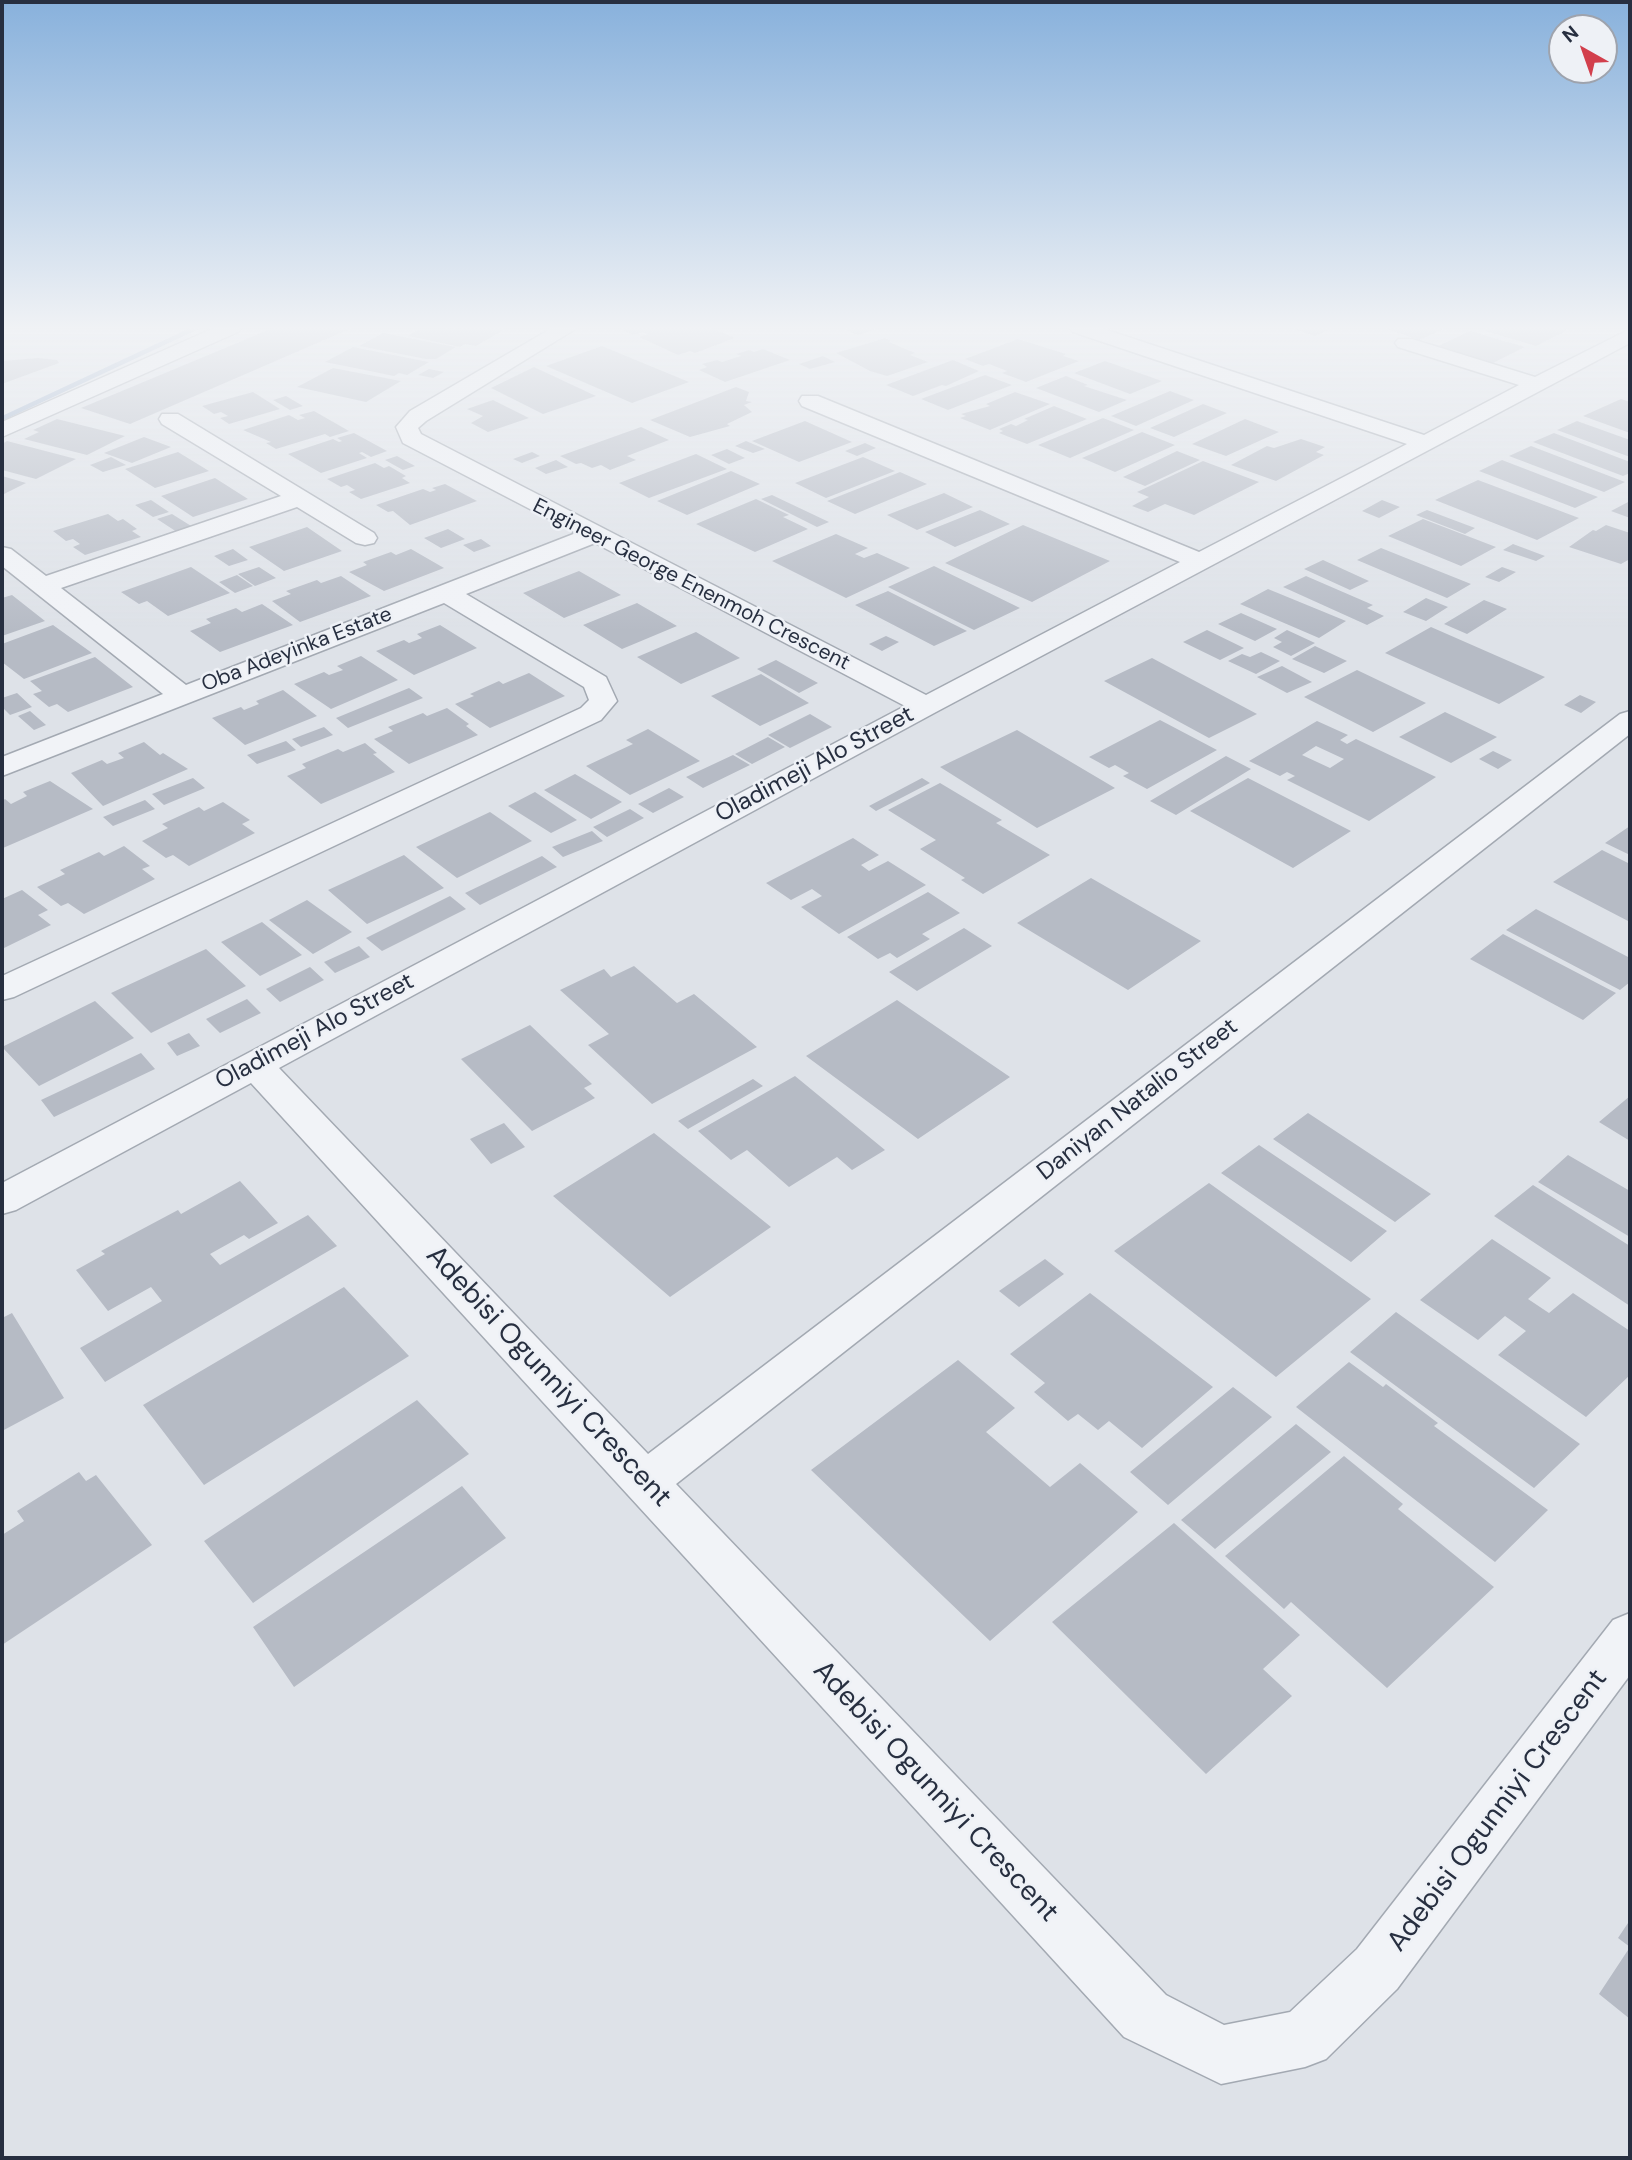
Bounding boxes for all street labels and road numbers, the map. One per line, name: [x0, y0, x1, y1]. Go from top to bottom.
street label: Engineer George Enenmoh Crescent: [528, 494, 854, 676]
street label: Oba Adeyinka Estate: [198, 602, 396, 698]
street label: Oladimeji Alo Street: [711, 700, 919, 830]
street label: Oladimeji Alo Street: [211, 967, 419, 1097]
street label: Daniyan Natalio Street: [1032, 1013, 1244, 1187]
street label: Adebisi Ogunniyi Crescent: [418, 1240, 678, 1514]
street label: Adebisi Ogunniyi Crescent: [805, 1655, 1065, 1929]
street label: Adebisi Ogunniyi Crescent: [1381, 1663, 1615, 1959]

